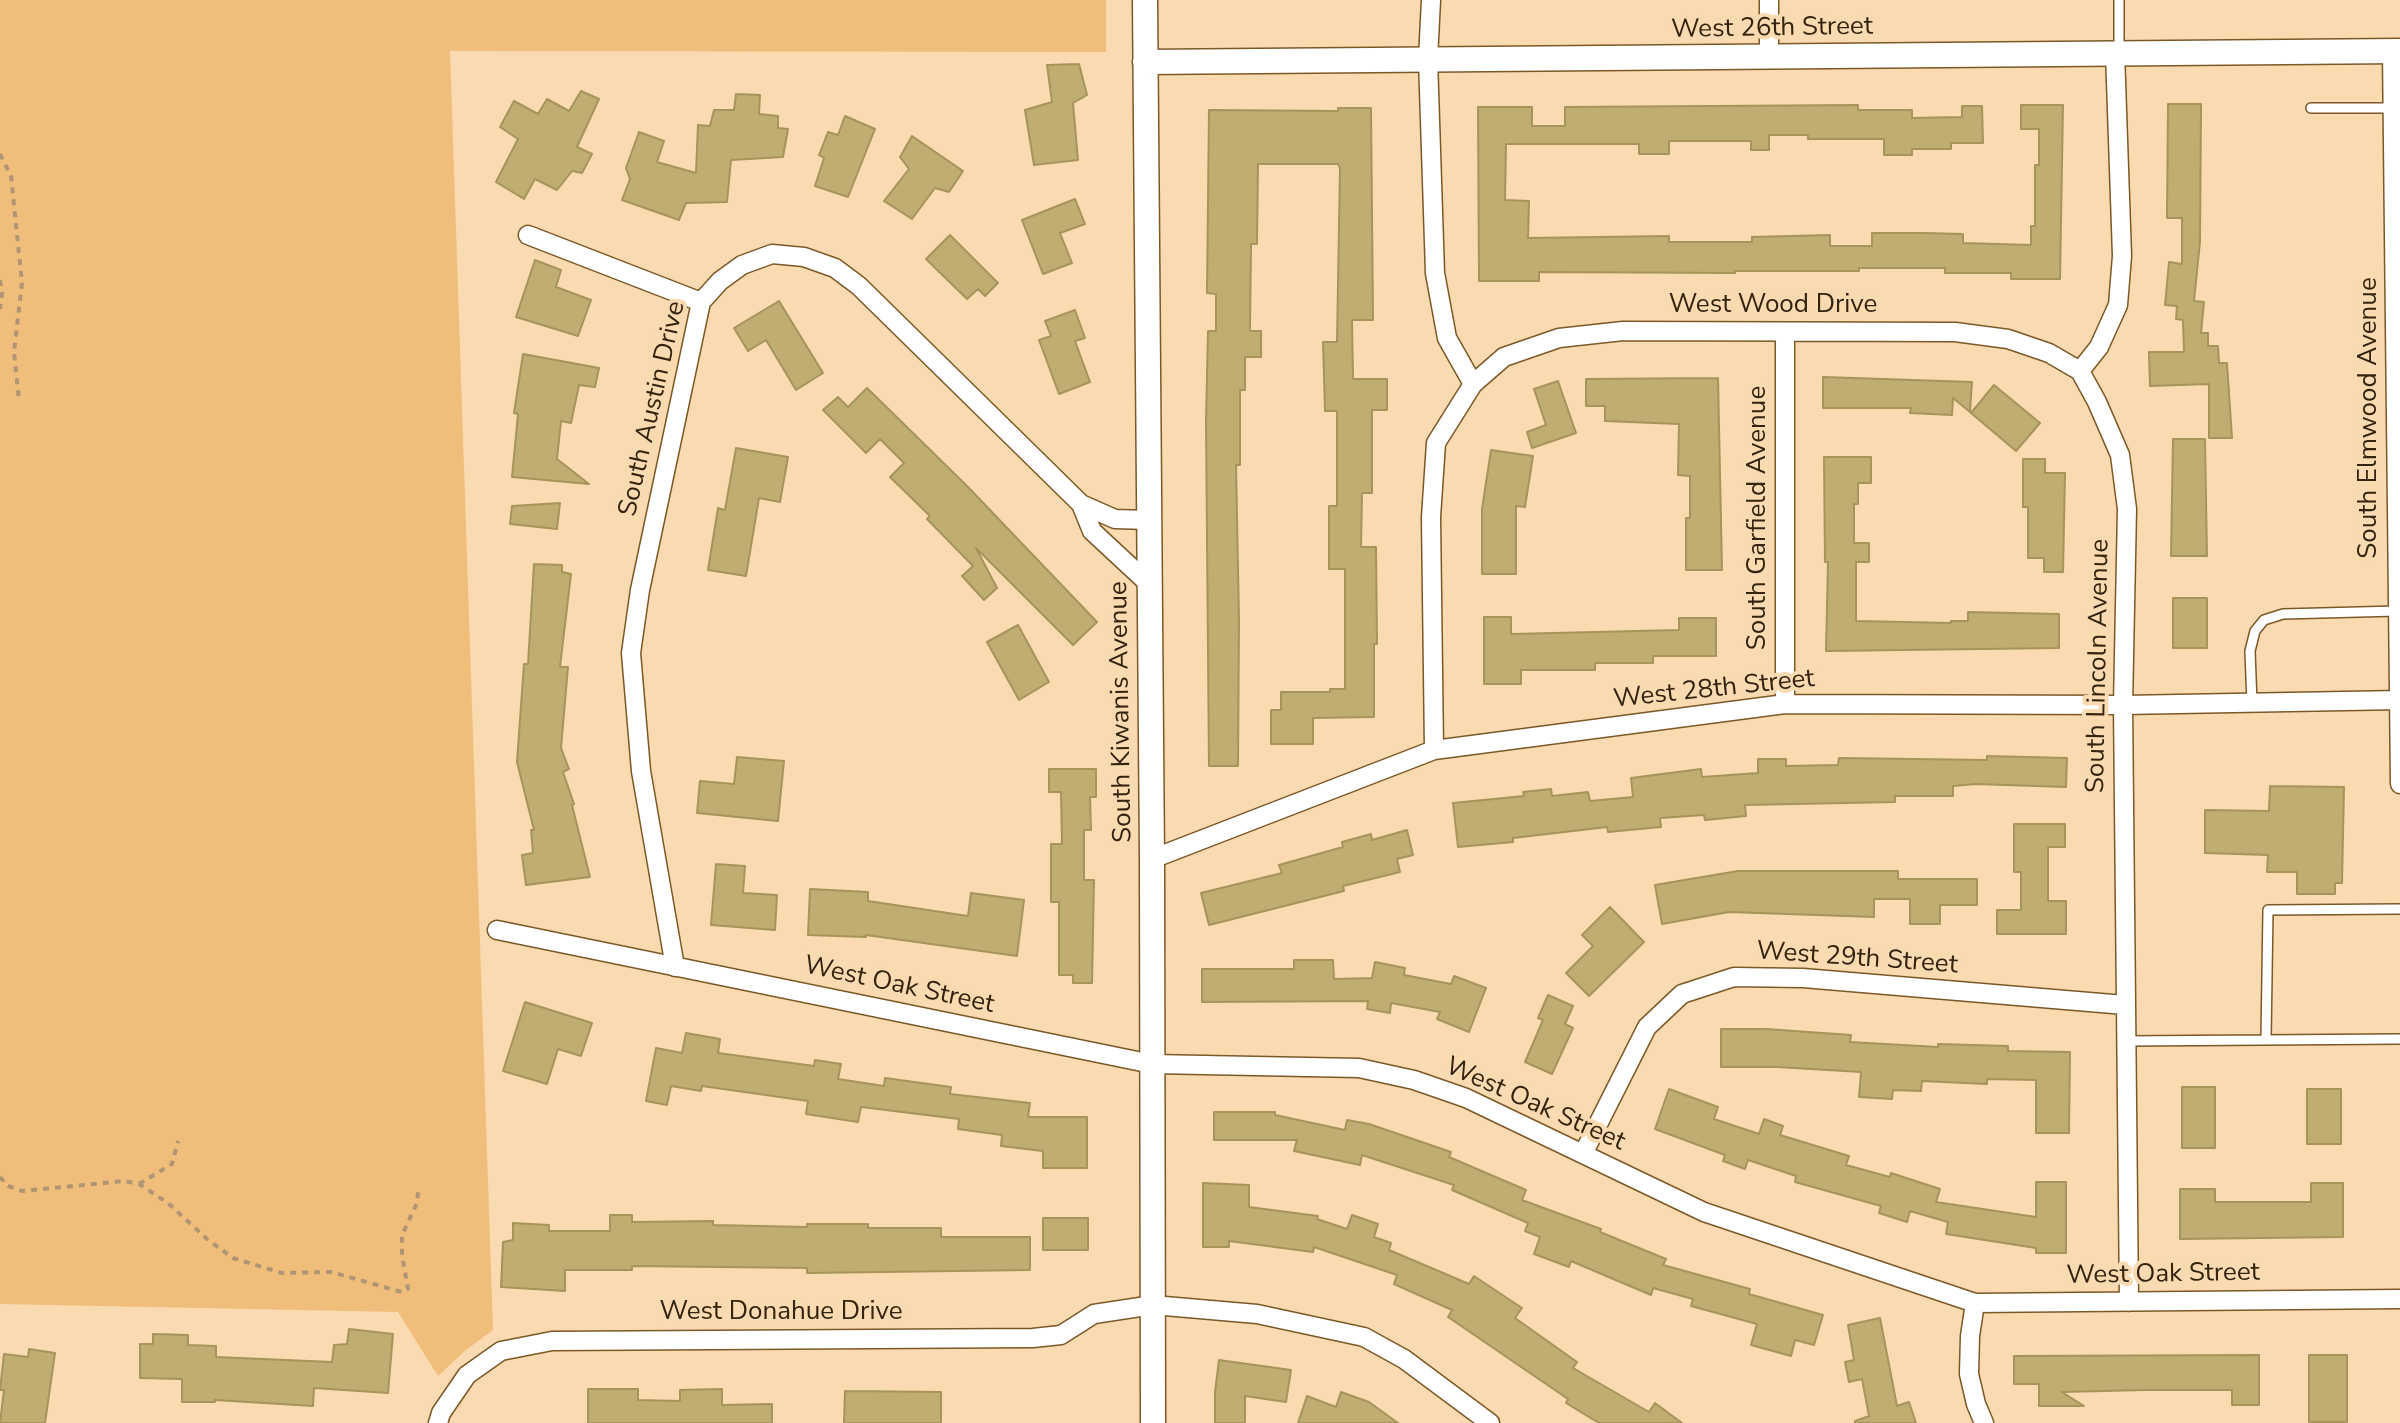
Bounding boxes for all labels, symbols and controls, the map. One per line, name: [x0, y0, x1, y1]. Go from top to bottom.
street label: West 26th Street: [1671, 12, 1873, 46]
street label: South Elmwood Avenue: [2354, 277, 2386, 559]
street label: West Wood Drive: [1669, 290, 1877, 322]
street label: South Austin Drive: [613, 298, 693, 520]
street label: South Garfield Avenue: [1743, 386, 1775, 650]
street label: South Lincoln Avenue: [2081, 539, 2117, 793]
street label: South Kiwanis Avenue: [1104, 581, 1140, 843]
street label: West 28th Street: [1612, 664, 1816, 716]
street label: West 29th Street: [1755, 936, 1959, 982]
street label: West Oak Street: [801, 951, 997, 1021]
street label: West Oak Street: [1440, 1051, 1630, 1159]
street label: West Oak Street: [2066, 1258, 2260, 1292]
street label: West Donahue Drive: [660, 1297, 902, 1329]

